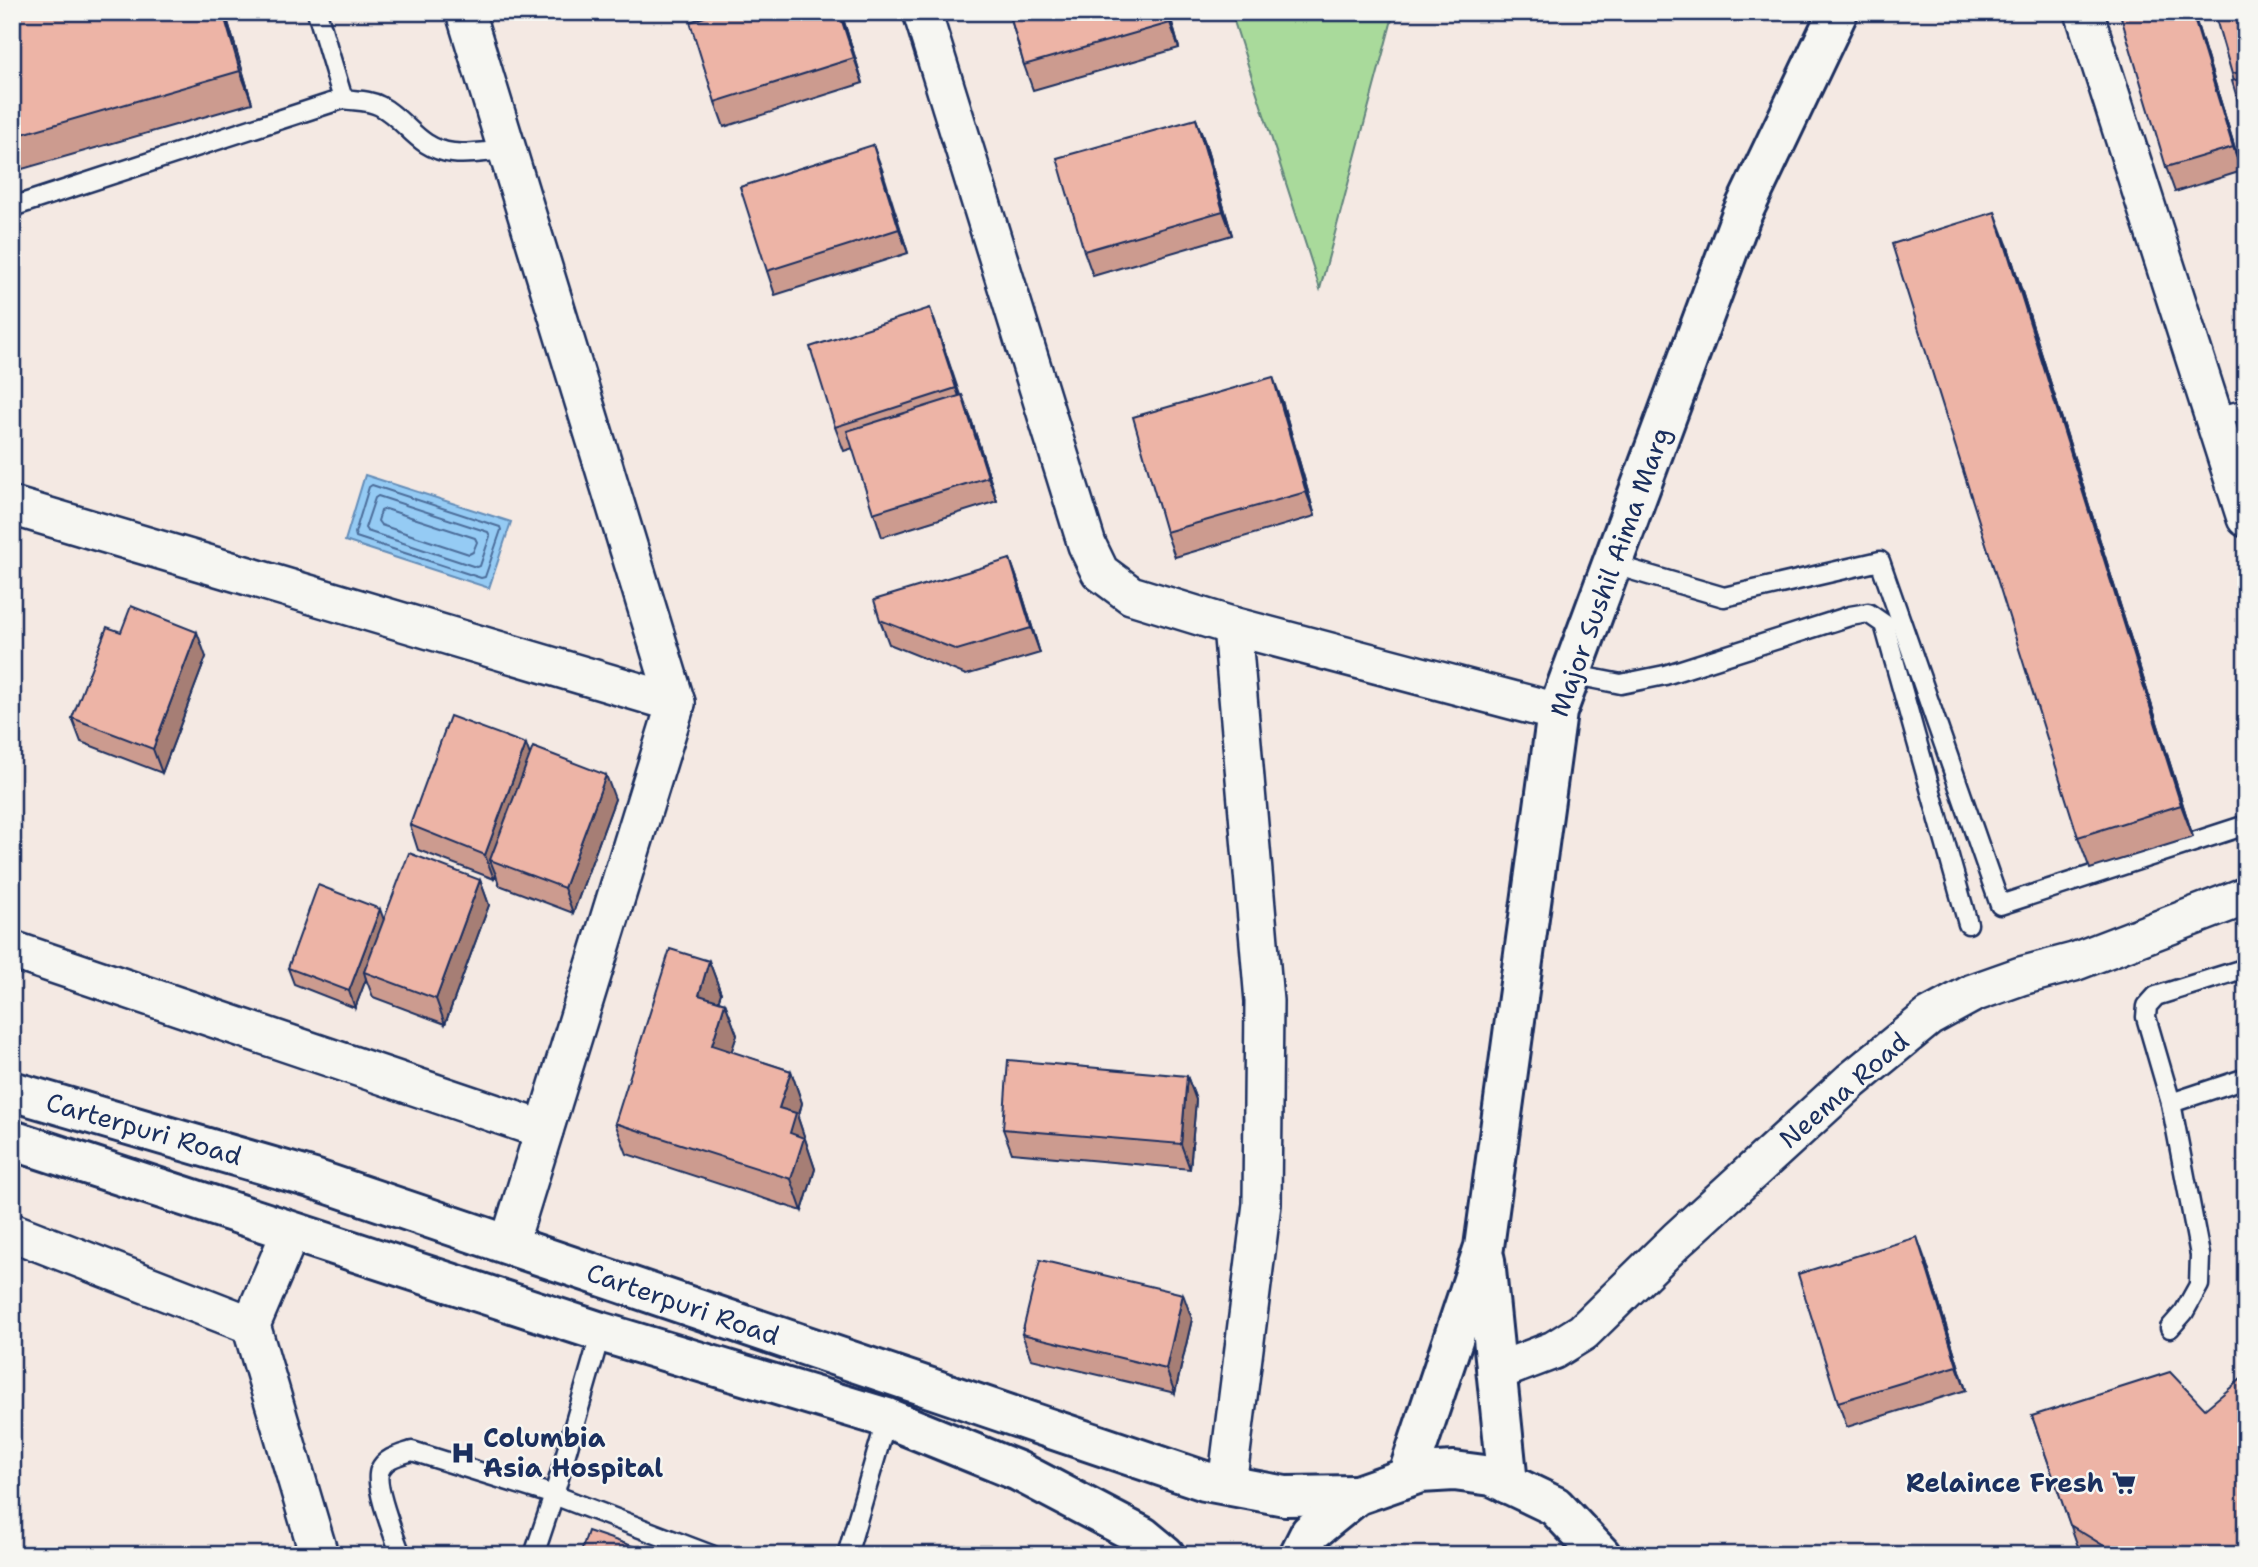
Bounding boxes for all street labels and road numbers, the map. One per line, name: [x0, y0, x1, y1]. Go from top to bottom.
street label: Major Sushil Aima Marg: [1541, 422, 1678, 722]
street label: Neema Road: [1771, 1024, 1916, 1156]
street label: Carterpuri Road: [42, 1084, 246, 1173]
street label: Carterpuri Road: [582, 1254, 784, 1353]

